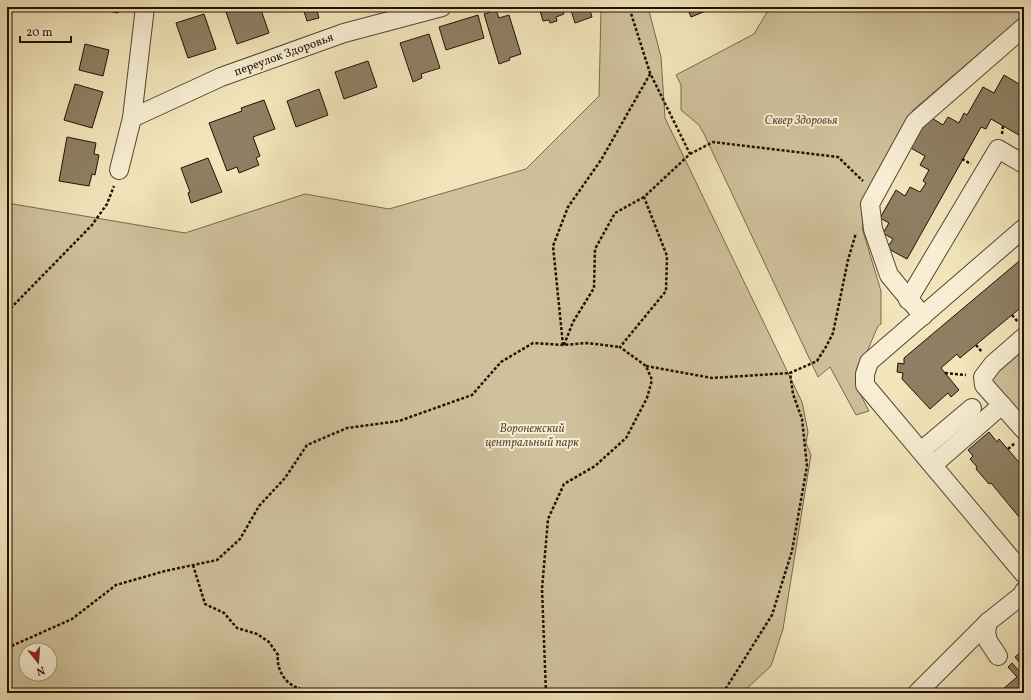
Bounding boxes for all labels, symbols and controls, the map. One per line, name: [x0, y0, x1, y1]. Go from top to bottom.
scale bar: [20, 18, 71, 44]
text: 20 m: [26, 25, 53, 41]
street label: переулок Здоровья: [232, 30, 336, 80]
park label: Сквер Здоровья: [765, 113, 838, 129]
park label: Воронежский центральный парк: [485, 421, 579, 451]
north arrow: [18, 642, 58, 682]
text: N: [34, 662, 47, 678]

